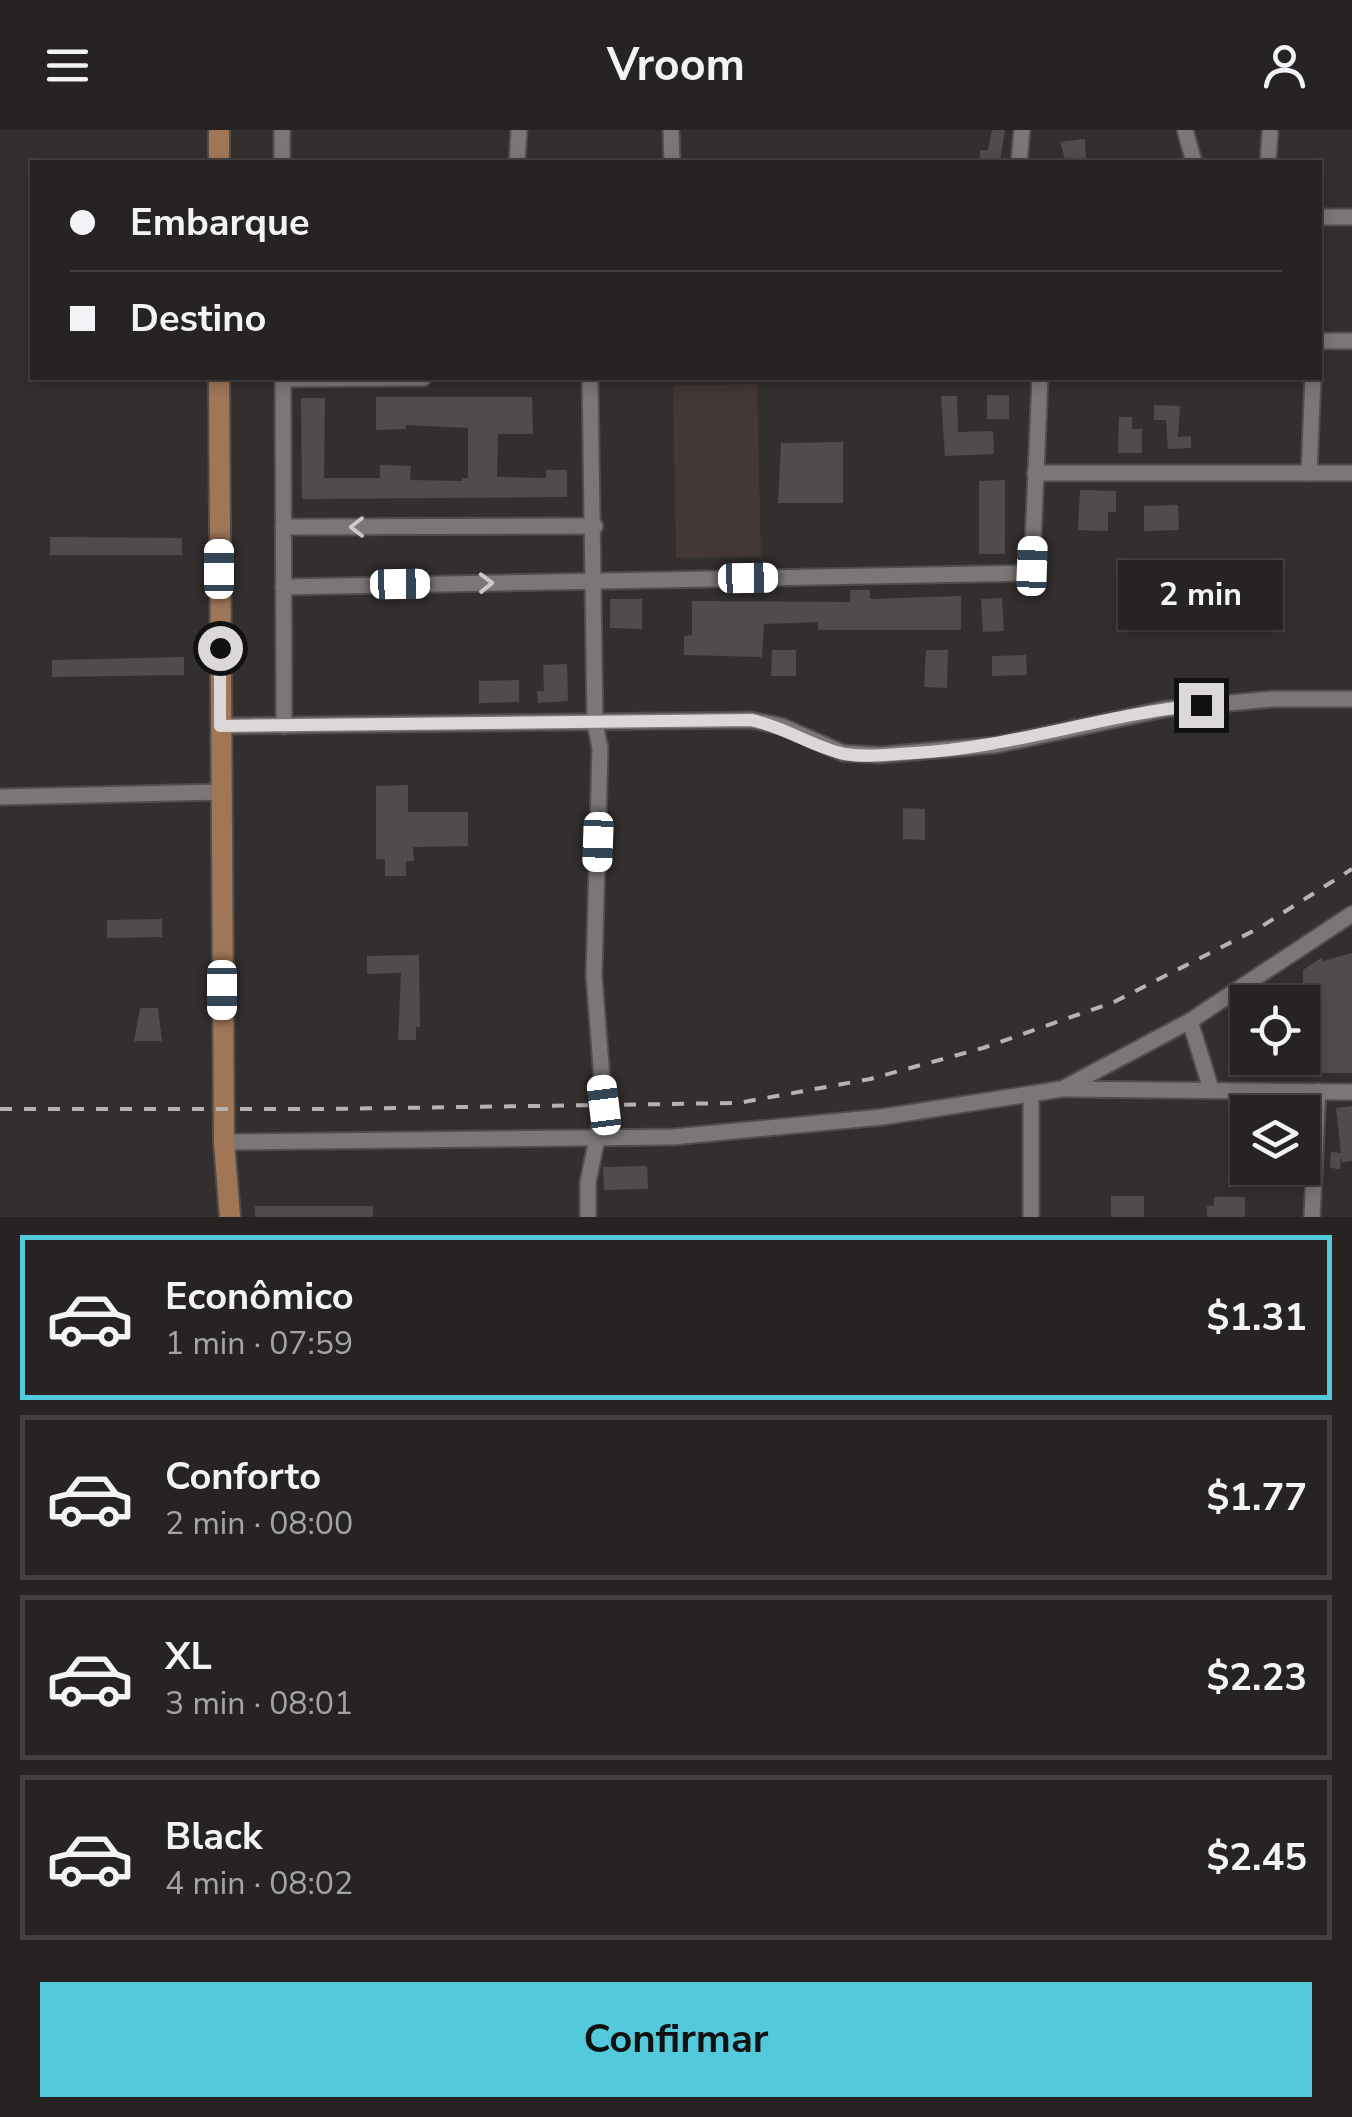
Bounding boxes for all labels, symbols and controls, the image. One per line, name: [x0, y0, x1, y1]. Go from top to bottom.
text: Vroom: [607, 35, 745, 96]
icon: menu: [40, 38, 95, 93]
icon: person: [1257, 38, 1312, 93]
text: Embarque: [130, 197, 310, 248]
text: Destino: [130, 293, 266, 344]
one-way arrow: [349, 516, 364, 538]
car: [1016, 535, 1048, 597]
car: [204, 539, 234, 599]
callout: 2 min: [1118, 560, 1284, 630]
car: [718, 562, 778, 594]
car: [370, 568, 430, 600]
one-way arrow: [478, 572, 494, 594]
text: 2 min: [1159, 573, 1242, 616]
route start: [198, 626, 243, 671]
route end: [1179, 683, 1224, 728]
car: [582, 811, 614, 873]
car: [207, 960, 237, 1020]
map controls: [1230, 985, 1320, 1185]
button: locate: [1230, 985, 1320, 1075]
car: [585, 1073, 623, 1137]
button: layers: [1230, 1095, 1320, 1185]
text: Econômico: [165, 1271, 354, 1322]
icon: car: [45, 1273, 135, 1363]
text: $1.31: [1206, 1292, 1307, 1343]
text: 1 min · 07:59: [165, 1322, 353, 1365]
text: Conforto: [165, 1451, 321, 1502]
icon: car: [45, 1453, 135, 1543]
text: $1.77: [1206, 1472, 1307, 1523]
text: 2 min · 08:00: [165, 1502, 353, 1545]
text: XL: [165, 1631, 212, 1682]
icon: car: [45, 1633, 135, 1723]
text: $2.23: [1206, 1652, 1307, 1703]
text: 3 min · 08:01: [165, 1682, 353, 1725]
text: Black: [165, 1811, 262, 1862]
icon: car: [45, 1813, 135, 1903]
text: $2.45: [1206, 1832, 1307, 1883]
text: 4 min · 08:02: [165, 1862, 353, 1905]
button: Confirmar: [40, 1982, 1312, 2097]

